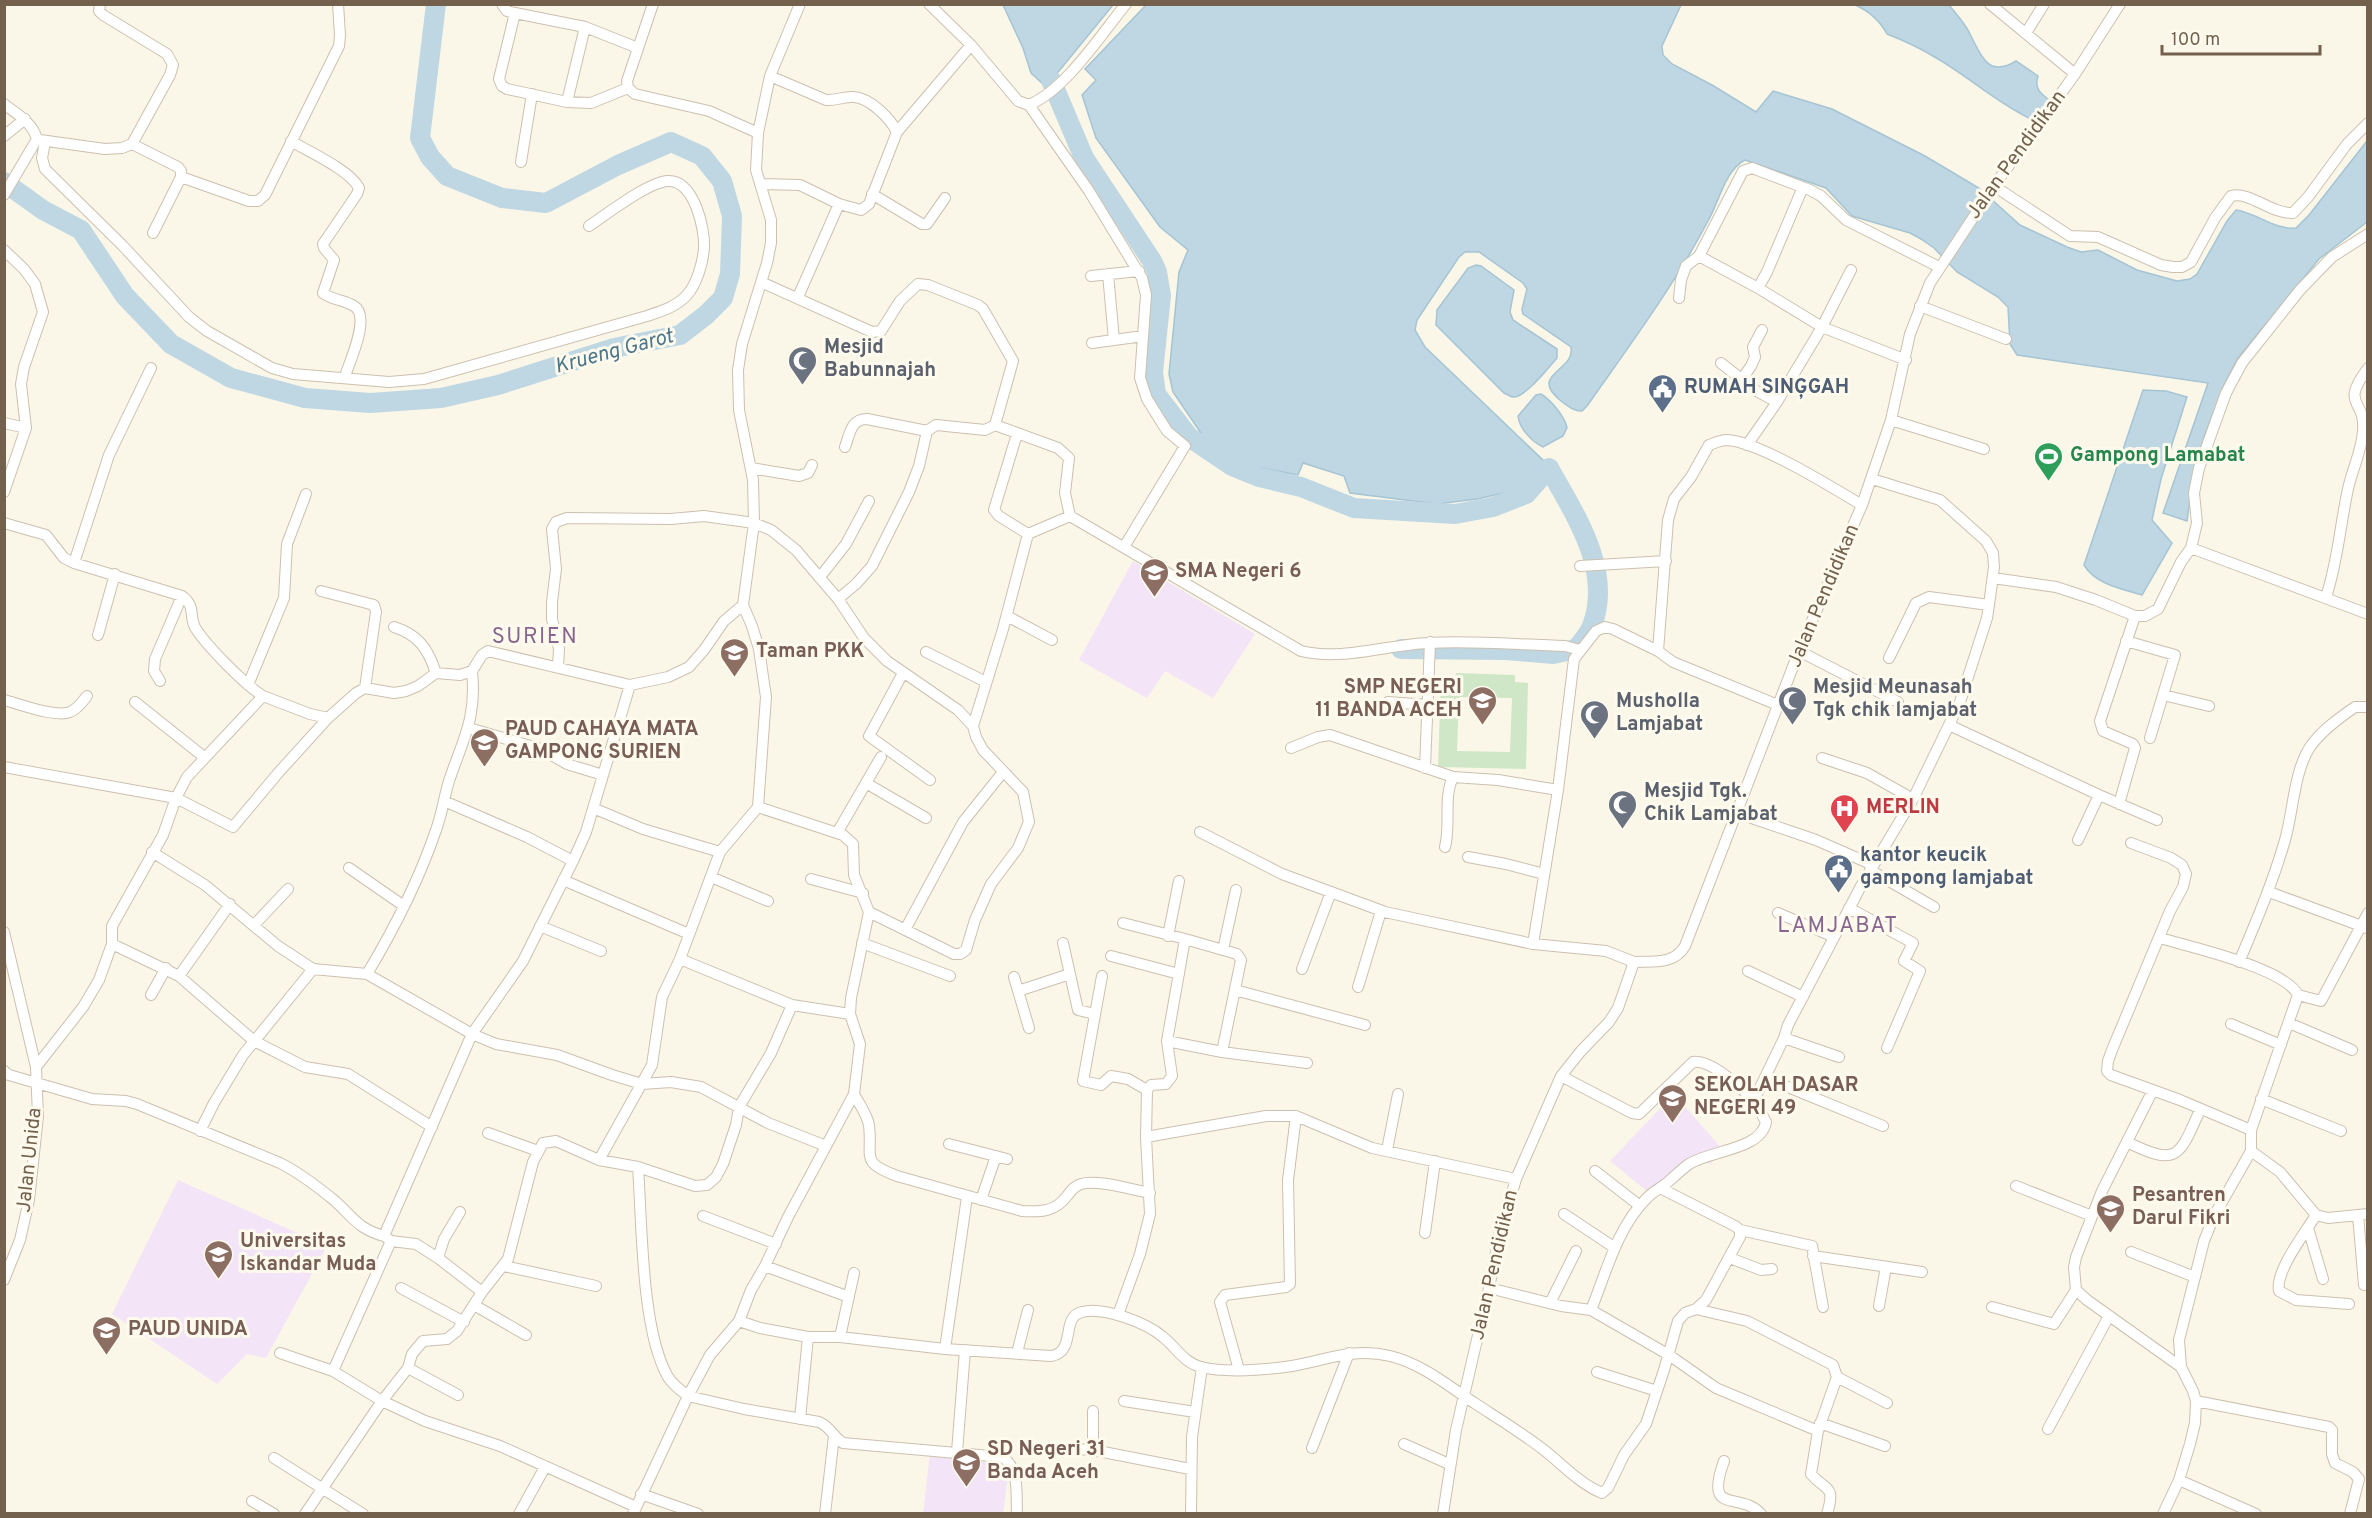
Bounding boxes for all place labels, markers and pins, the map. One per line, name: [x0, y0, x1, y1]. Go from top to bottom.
place label: Mesjid Babunnajah: [824, 335, 936, 384]
mosque icon: Mesjid Babunnajah: [787, 344, 819, 386]
public building icon: RUMAH SINĢGAH: [1647, 372, 1679, 414]
place label: RUMAH SINĢGAH: [1684, 375, 1849, 401]
sports icon: Gampong Lamabat: [2033, 440, 2065, 482]
place label: Gampong Lamabat: [2070, 443, 2246, 469]
school or university icon: SMA Negeri 6: [1138, 556, 1170, 598]
place label: SMA Negeri 6: [1175, 559, 1301, 585]
school or university icon: Taman PKK: [719, 636, 751, 678]
place label: Taman PKK: [756, 639, 865, 665]
place label: SMP NEGERI 11 BANDA ACEH: [1315, 675, 1462, 724]
place label: Mesjid Meunasah Tgk chik lamjabat: [1813, 675, 1977, 724]
school or university icon: SMP NEGERI 11 BANDA ACEH: [1467, 684, 1499, 726]
mosque icon: Mesjid Meunasah Tgk chik lamjabat: [1776, 684, 1808, 726]
place label: Musholla Lamjabat: [1616, 689, 1703, 738]
mosque icon: Musholla Lamjabat: [1579, 698, 1611, 740]
place label: PAUD CAHAYA MATA GAMPONG SURIEN: [505, 717, 699, 766]
school or university icon: PAUD CAHAYA MATA GAMPONG SURIEN: [468, 726, 500, 768]
place label: Mesjid Tgk. Chik Lamjabat: [1644, 779, 1778, 828]
mosque icon: Mesjid Tgk. Chik Lamjabat: [1607, 788, 1639, 830]
hospital icon: MERLIN: [1829, 792, 1861, 834]
place label: MERLIN: [1866, 795, 1940, 821]
place label: kantor keucik gampong lamjabat: [1860, 843, 2034, 892]
public building icon: kantor keucik gampong lamjabat: [1823, 852, 1855, 894]
place label: SEKOLAH DASAR NEGERI 49: [1694, 1073, 1859, 1122]
school or university icon: SEKOLAH DASAR NEGERI 49: [1657, 1082, 1689, 1124]
place label: Pesantren Darul Fikri: [2132, 1183, 2230, 1232]
school or university icon: Pesantren Darul Fikri: [2095, 1192, 2127, 1234]
place label: Universitas Iskandar Muda: [240, 1229, 377, 1278]
school or university icon: Universitas Iskandar Muda: [203, 1238, 235, 1280]
school or university icon: PAUD UNIDA: [91, 1314, 123, 1356]
place label: PAUD UNIDA: [128, 1317, 248, 1343]
place label: SD Negeri 31 Banda Aceh: [987, 1437, 1106, 1486]
school or university icon: SD Negeri 31 Banda Aceh: [950, 1446, 982, 1488]

